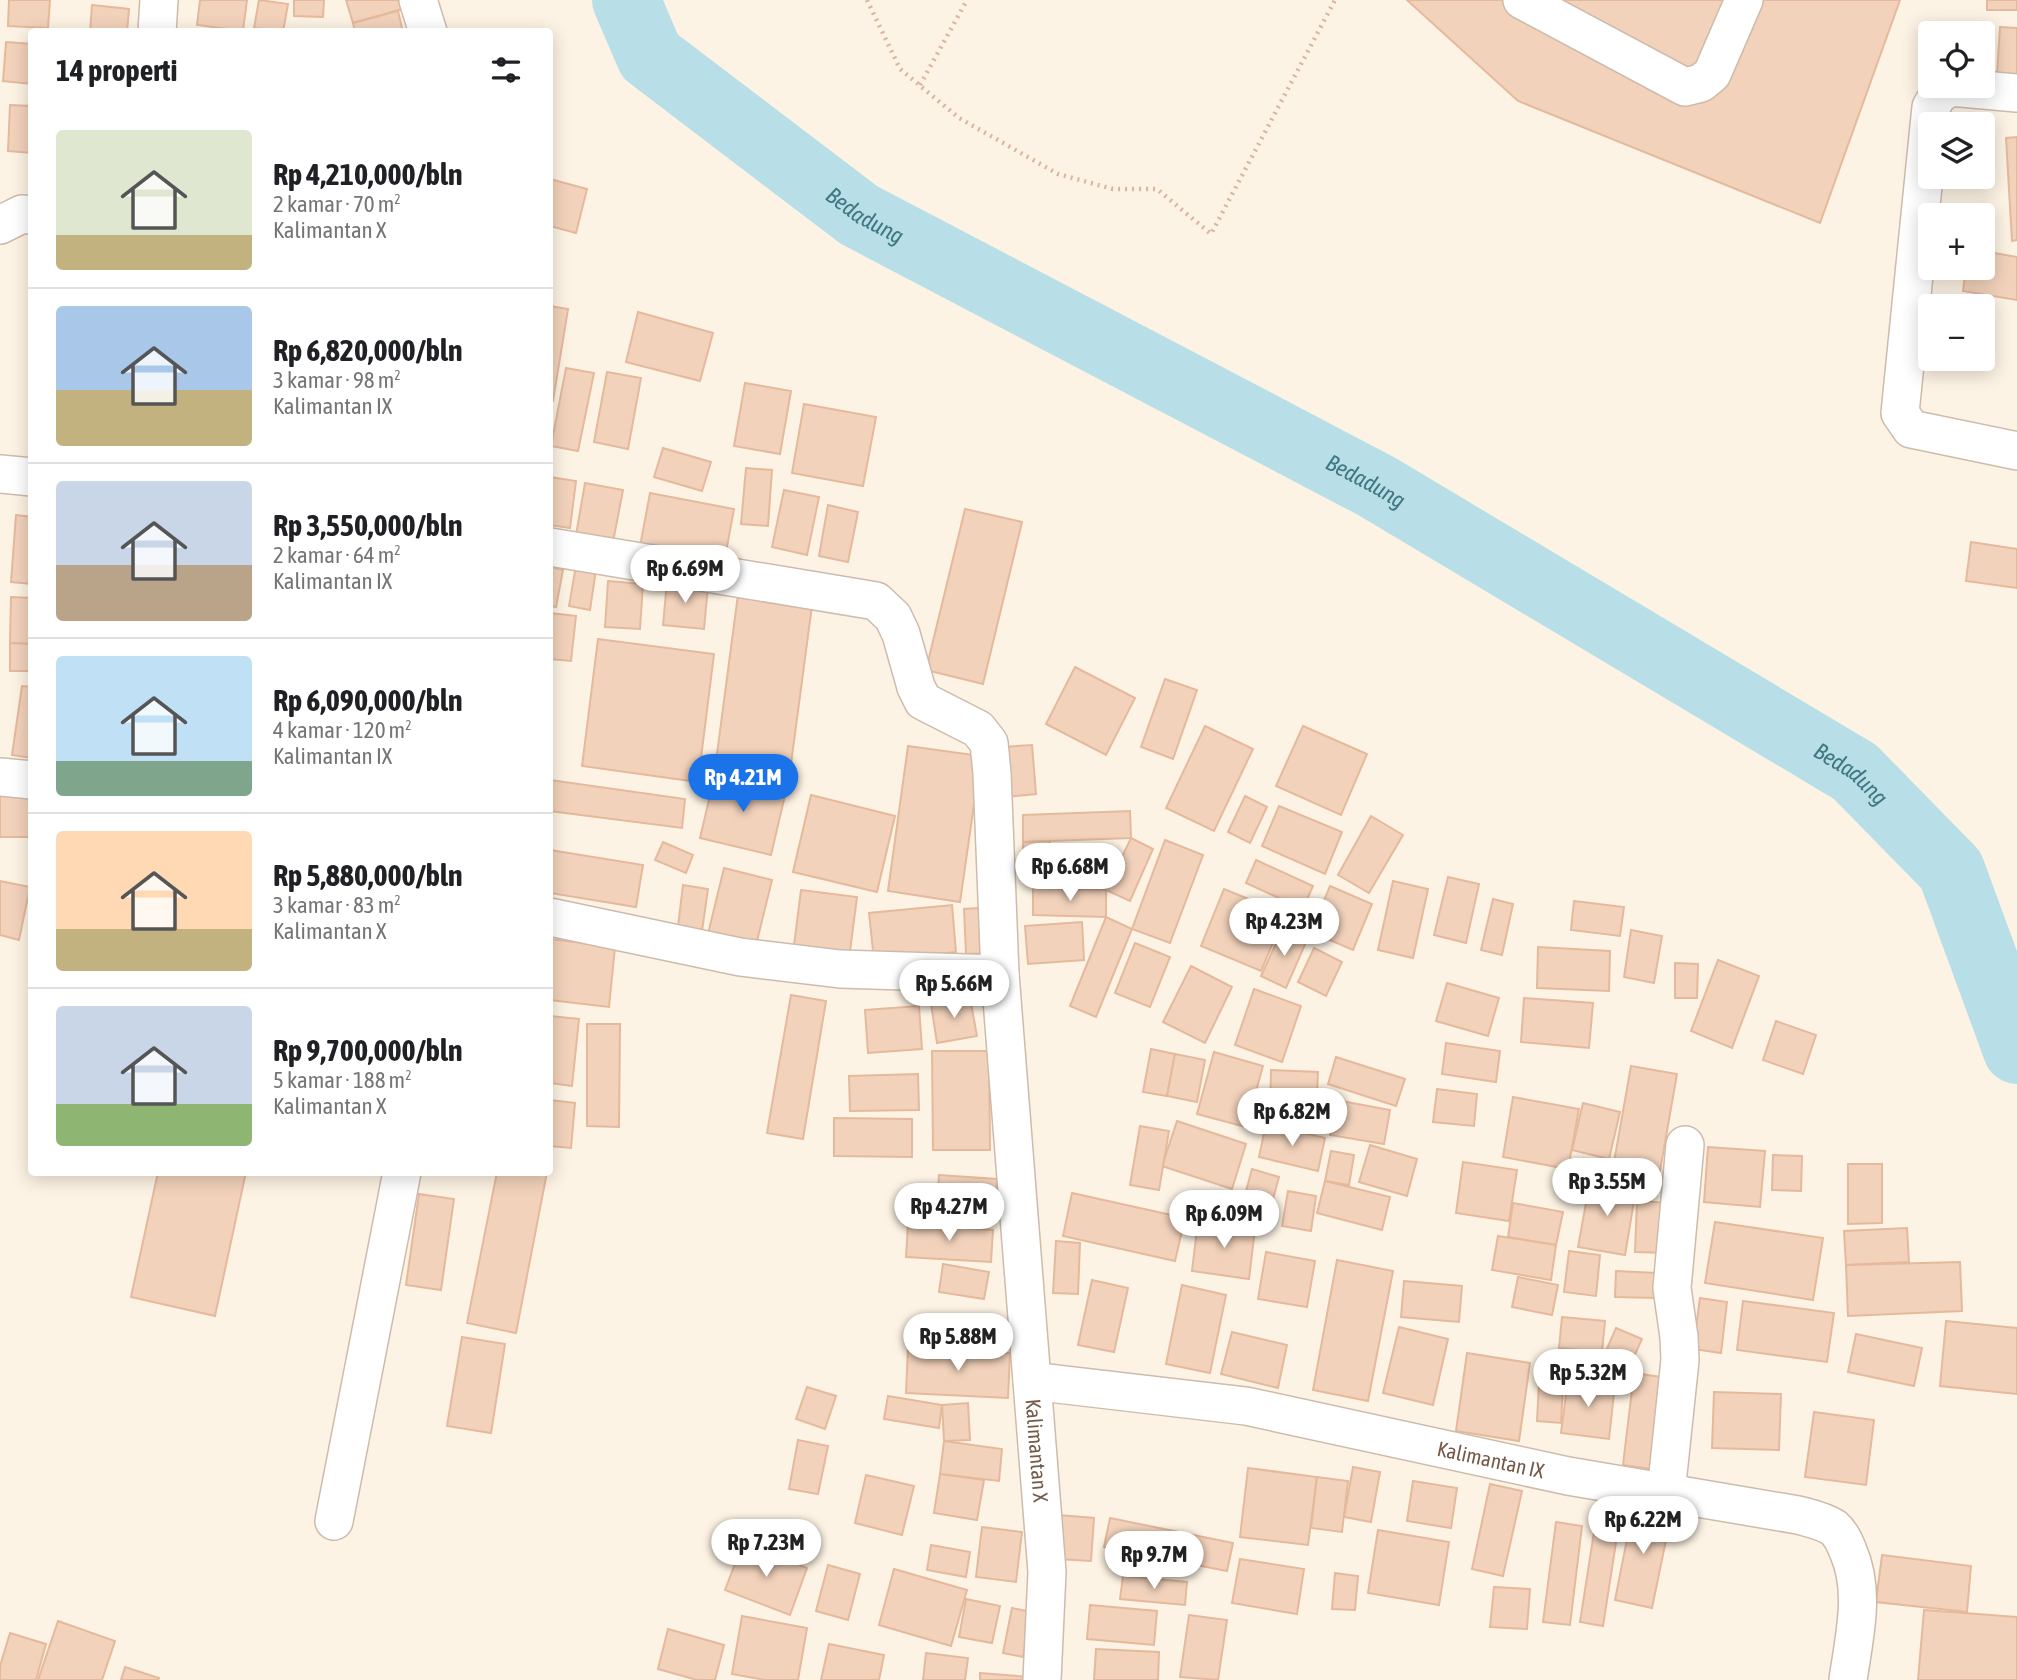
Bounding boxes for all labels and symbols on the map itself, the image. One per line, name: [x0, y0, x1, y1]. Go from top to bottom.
water label: Bedadung: [821, 182, 908, 249]
water label: Bedadung: [1322, 449, 1410, 514]
pin: Rp 6.69M: [613, 546, 757, 605]
water label: Bedadung: [1809, 738, 1893, 810]
pin: Rp 4.21M: [671, 754, 815, 814]
pin: Rp 6.68M: [998, 844, 1142, 903]
pin: Rp 4.23M: [1212, 898, 1356, 958]
pin: Rp 5.66M: [882, 960, 1026, 1020]
pin: Rp 6.82M: [1220, 1088, 1364, 1148]
pin: Rp 3.55M: [1535, 1158, 1679, 1218]
pin: Rp 4.27M: [877, 1184, 1021, 1243]
pin: Rp 6.09M: [1152, 1190, 1296, 1250]
pin: Rp 5.88M: [886, 1314, 1030, 1373]
pin: Rp 5.32M: [1516, 1350, 1660, 1409]
street label: Kalimantan X: [1021, 1398, 1054, 1503]
street label: Kalimantan IX: [1435, 1436, 1547, 1483]
pin: Rp 6.22M: [1571, 1496, 1715, 1556]
pin: Rp 7.23M: [694, 1520, 838, 1579]
pin: Rp 9.7M: [1089, 1532, 1219, 1591]

